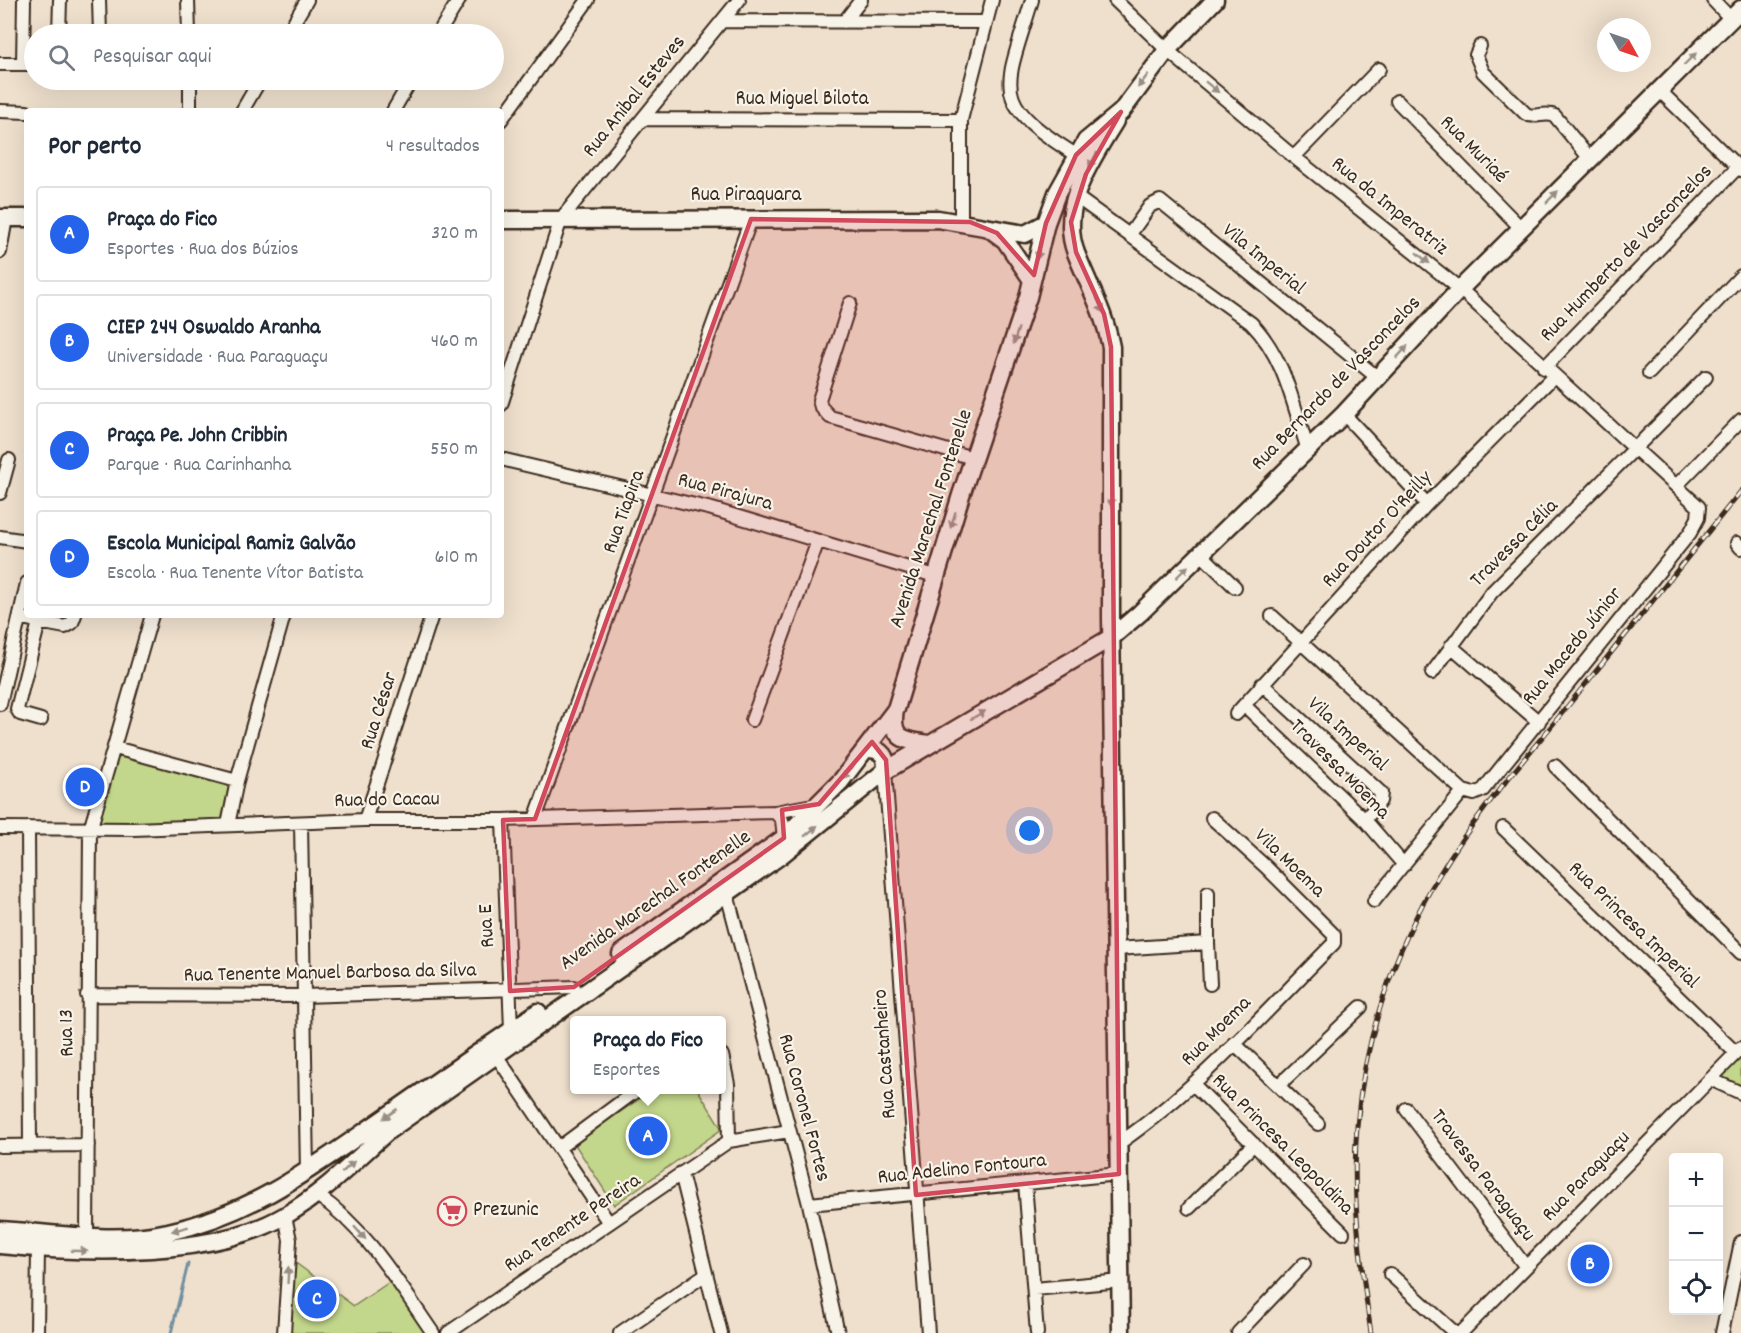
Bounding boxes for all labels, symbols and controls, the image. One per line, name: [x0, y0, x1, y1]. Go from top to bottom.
north arrow: [1597, 18, 1651, 72]
search box: [24, 24, 504, 90]
street label: Rua Anibal Esteves: [576, 29, 694, 165]
icon: search: [45, 41, 78, 74]
text: Pesquisar aqui: [93, 42, 212, 73]
one-way arrow: [1682, 52, 1696, 66]
one-way arrow: [1138, 73, 1150, 88]
one-way arrow: [1205, 80, 1220, 93]
street label: Rua Miguel Bilota: [735, 85, 870, 115]
street label: Rua Muriaé: [1432, 109, 1514, 191]
text: Por perto: [48, 129, 141, 166]
text: 4 resultados: [386, 133, 480, 161]
street label: Rua da Imperatriz: [1324, 150, 1454, 264]
one-way arrow: [1088, 151, 1098, 168]
street label: Rua Humberto de Vasconcelos: [1534, 158, 1720, 350]
street label: Rua Piraquara: [691, 181, 803, 211]
one-way arrow: [1545, 190, 1559, 204]
text: Praça do Fico: [107, 205, 217, 236]
street label: Vila Imperial: [1215, 217, 1311, 303]
text: A: [64, 220, 75, 248]
text: 320 m: [431, 220, 478, 248]
text: Esportes · Rua dos Búzios: [107, 236, 299, 264]
one-way arrow: [1034, 242, 1044, 261]
one-way arrow: [1415, 252, 1431, 265]
street label: Rua Bernardo de Vasconcelos: [1245, 290, 1429, 478]
one-way arrow: [1096, 296, 1105, 314]
text: CIEP 244 Oswaldo Aranha: [107, 313, 320, 344]
one-way arrow: [1011, 327, 1020, 345]
text: B: [65, 328, 74, 356]
text: 460 m: [431, 328, 478, 356]
text: Universidade · Rua Paraguaçu: [107, 344, 328, 372]
one-way arrow: [1395, 345, 1408, 360]
street label: Avenida Marechal Fontenelle: [883, 406, 981, 632]
text: Praça Pe. John Cribbin: [107, 421, 287, 452]
text: C: [65, 436, 74, 464]
text: 550 m: [430, 436, 478, 464]
text: Parque · Rua Carinhanha: [107, 452, 291, 480]
street label: Rua Doutor O'Reilly: [1316, 464, 1441, 595]
street label: Rua Tiapira: [596, 465, 654, 558]
street label: Rua Pirajura: [674, 466, 777, 520]
one-way arrow: [1106, 489, 1116, 508]
street label: Travessa Célia: [1464, 492, 1567, 595]
one-way arrow: [948, 511, 957, 529]
text: Escola Municipal Ramiz Galvão: [107, 529, 356, 560]
text: D: [64, 544, 75, 572]
text: 610 m: [435, 544, 478, 572]
text: Escola · Rua Tenente Vítor Batista: [107, 560, 363, 588]
one-way arrow: [1175, 566, 1189, 580]
street label: Rua Macedo Júnior: [1516, 581, 1630, 713]
street label: Rua César: [353, 668, 407, 754]
street label: Vila Imperial: [1300, 690, 1394, 780]
one-way arrow: [970, 710, 987, 720]
street label: Travessa Moema: [1282, 713, 1397, 828]
pin: D: [66, 764, 104, 810]
one-way arrow: [842, 764, 855, 779]
street label: Rua do Cacau: [334, 785, 440, 817]
your location: [1015, 816, 1044, 845]
street label: Vila Moema: [1247, 822, 1332, 906]
street label: Avenida Marechal Fontenelle: [554, 823, 758, 979]
one-way arrow: [803, 825, 818, 838]
street label: Rua Princesa Imperial: [1561, 855, 1705, 997]
street label: Rua E: [472, 903, 504, 948]
street label: Rua Tenente Manuel Barbosa da Silva: [183, 956, 478, 992]
one-way arrow: [532, 984, 551, 994]
street label: Rua Castanheiro: [866, 988, 906, 1120]
street label: Rua Moema: [1175, 989, 1260, 1074]
street label: Rua 13: [53, 1009, 83, 1057]
popup: [570, 1016, 726, 1094]
text: Praça do Fico: [593, 1026, 703, 1057]
street label: Rua Coronel Fortes: [769, 1031, 837, 1185]
text: Esportes: [593, 1057, 660, 1085]
street label: Rua Princesa Leopoldina: [1204, 1067, 1361, 1224]
street label: Travessa Paraguaçu: [1422, 1103, 1542, 1249]
one-way arrow: [382, 1108, 398, 1119]
pin: A: [628, 1114, 668, 1158]
street label: Rua Paraguaçu: [1536, 1125, 1638, 1229]
street label: Rua Adelino Fontoura: [876, 1146, 1049, 1194]
map controls: [1669, 1153, 1723, 1315]
button: +: [1669, 1153, 1723, 1207]
one-way arrow: [341, 1161, 355, 1175]
street label: Rua Tenente Pereira: [499, 1166, 648, 1281]
supermarket icon: Prezunic: [436, 1195, 468, 1227]
place label: Prezunic: [473, 1196, 539, 1226]
button: −: [1669, 1207, 1723, 1261]
one-way arrow: [170, 1225, 188, 1234]
one-way arrow: [353, 1226, 367, 1241]
pin: B: [1570, 1242, 1610, 1286]
one-way arrow: [70, 1246, 89, 1255]
button: locate: [1669, 1261, 1723, 1315]
one-way arrow: [283, 1265, 292, 1284]
pin: C: [298, 1276, 336, 1322]

